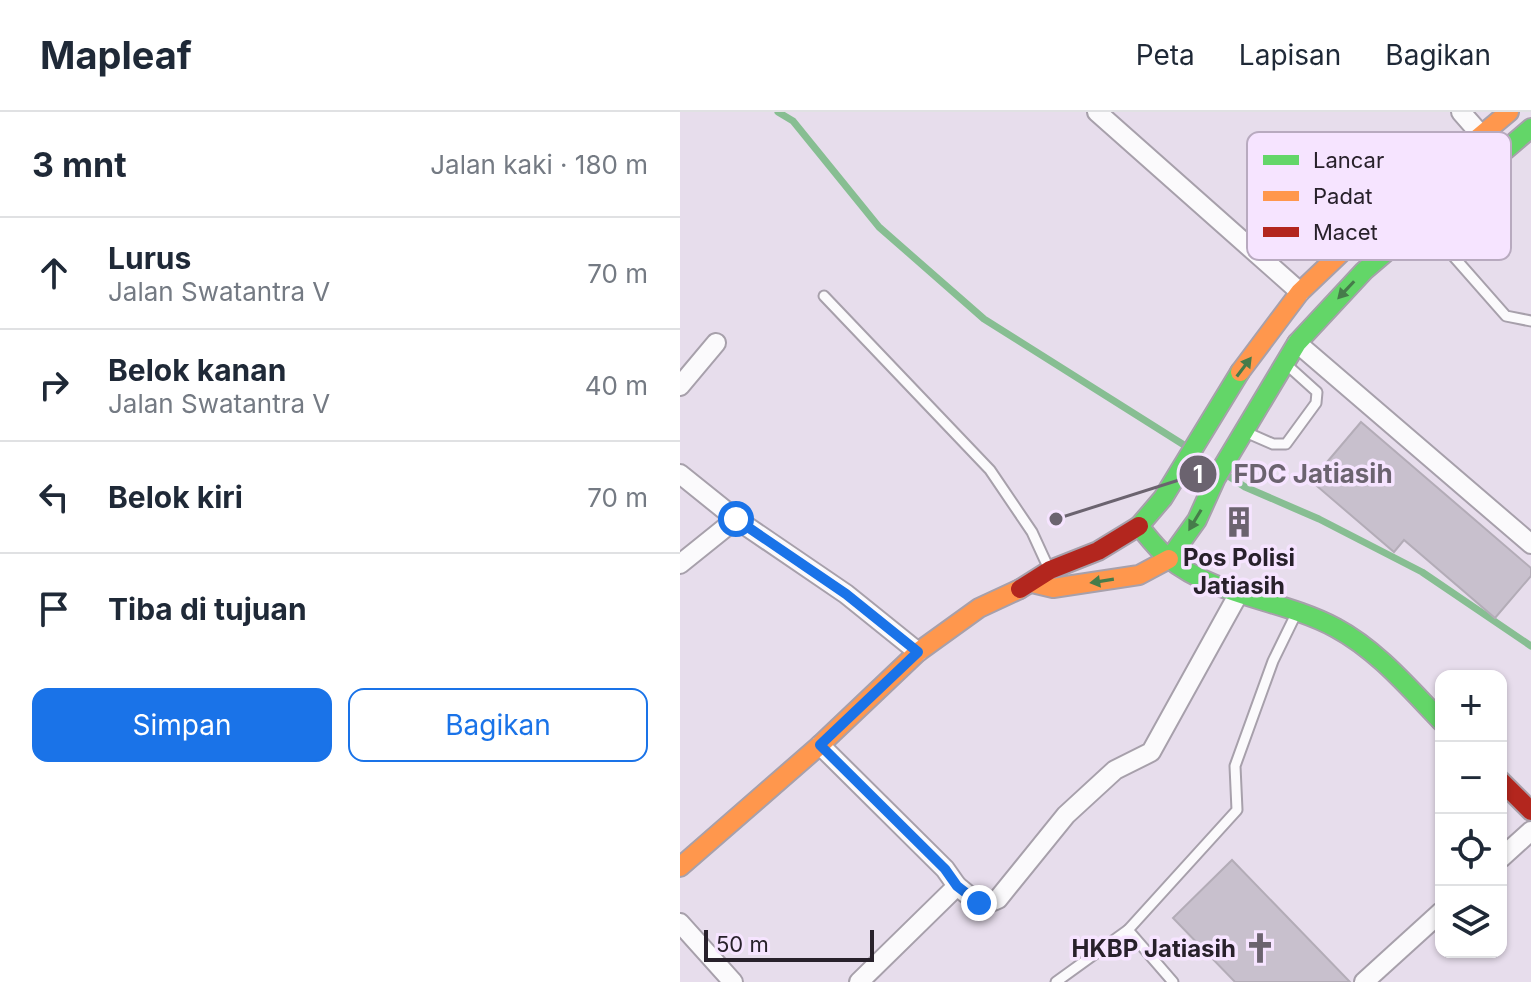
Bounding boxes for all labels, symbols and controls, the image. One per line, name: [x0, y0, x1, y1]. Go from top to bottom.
text: Mapleaf: [40, 32, 192, 78]
text: Peta: [1136, 38, 1195, 72]
text: Lapisan: [1239, 38, 1341, 72]
text: Bagikan: [1385, 38, 1491, 72]
legend: [1247, 132, 1511, 260]
text: 3 mnt: [32, 144, 127, 185]
text: Lancar: [1313, 147, 1384, 173]
text: Jalan kaki · 180 m: [430, 149, 648, 180]
text: Padat: [1313, 183, 1372, 209]
text: Macet: [1313, 219, 1378, 245]
text: Lurus: [108, 240, 191, 276]
icon: ahead: [32, 251, 76, 295]
text: 70 m: [587, 258, 648, 289]
text: Jalan Swatantra V: [108, 276, 330, 307]
one-way arrow: [1338, 281, 1356, 300]
text: Belok kanan: [108, 352, 286, 388]
one-way arrow: [1235, 357, 1251, 378]
icon: right: [32, 363, 76, 407]
text: 40 m: [585, 370, 648, 401]
text: Jalan Swatantra V: [108, 388, 330, 419]
callout: FDC Jatiasih: [1178, 449, 1409, 499]
text: FDC Jatiasih: [1233, 458, 1393, 489]
text: 1: [1193, 460, 1203, 489]
icon: left: [32, 475, 76, 519]
text: Belok kiri: [108, 479, 243, 515]
text: 70 m: [587, 482, 648, 513]
route start: [718, 501, 754, 537]
building icon: Pos Polisi Jatiasih: [1222, 505, 1256, 539]
one-way arrow: [1188, 509, 1202, 531]
place label: Pos Polisi Jatiasih: [1183, 543, 1295, 600]
one-way arrow: [1089, 575, 1114, 588]
icon: arrive: [32, 587, 76, 631]
text: Tiba di tujuan: [108, 591, 307, 627]
map controls: [1435, 670, 1507, 958]
button: +: [1435, 670, 1507, 742]
button: Simpan: [32, 688, 332, 762]
button: Bagikan: [348, 688, 648, 762]
button: −: [1435, 742, 1507, 814]
button: locate: [1435, 814, 1507, 886]
route end: [961, 885, 997, 921]
button: layers: [1435, 886, 1507, 958]
scale bar: [704, 926, 874, 962]
text: 50 m: [716, 931, 769, 957]
church icon: HKBP Jatiasih: [1243, 931, 1277, 965]
place label: HKBP Jatiasih: [1072, 934, 1236, 963]

